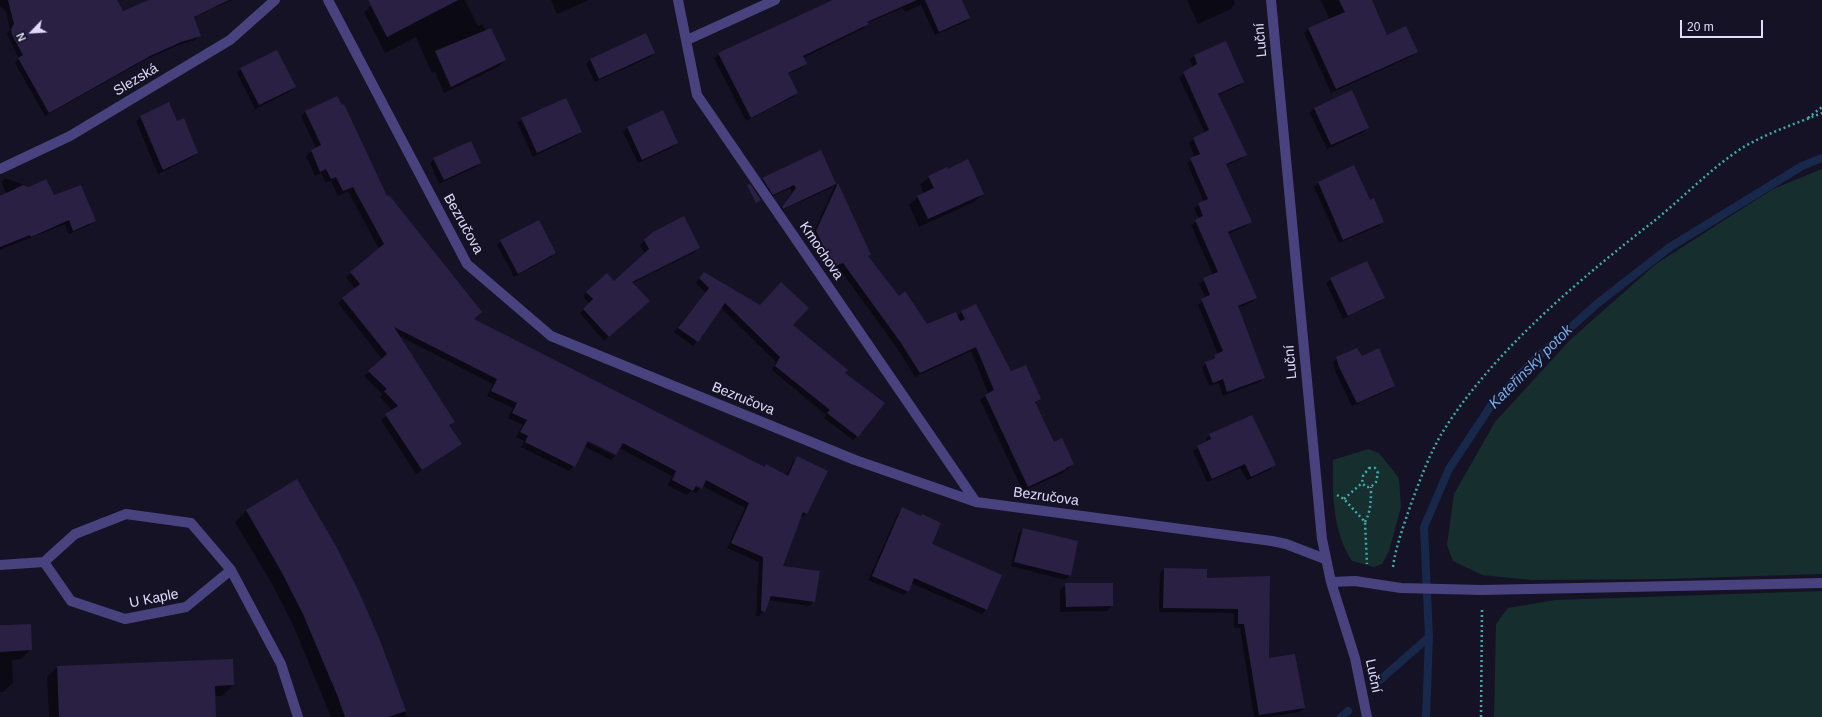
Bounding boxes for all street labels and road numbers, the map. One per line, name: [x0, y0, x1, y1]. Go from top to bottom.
street label: Luční: [1251, 22, 1271, 58]
street label: Slezská: [111, 60, 161, 100]
street label: Bezručova: [440, 191, 486, 257]
street label: Kmochova: [796, 219, 846, 283]
street label: Luční: [1281, 344, 1301, 380]
street label: Bezručova: [709, 379, 777, 419]
street label: Bezručova: [1012, 484, 1080, 510]
street label: U Kaple: [128, 586, 180, 612]
street label: Luční: [1361, 658, 1385, 694]

